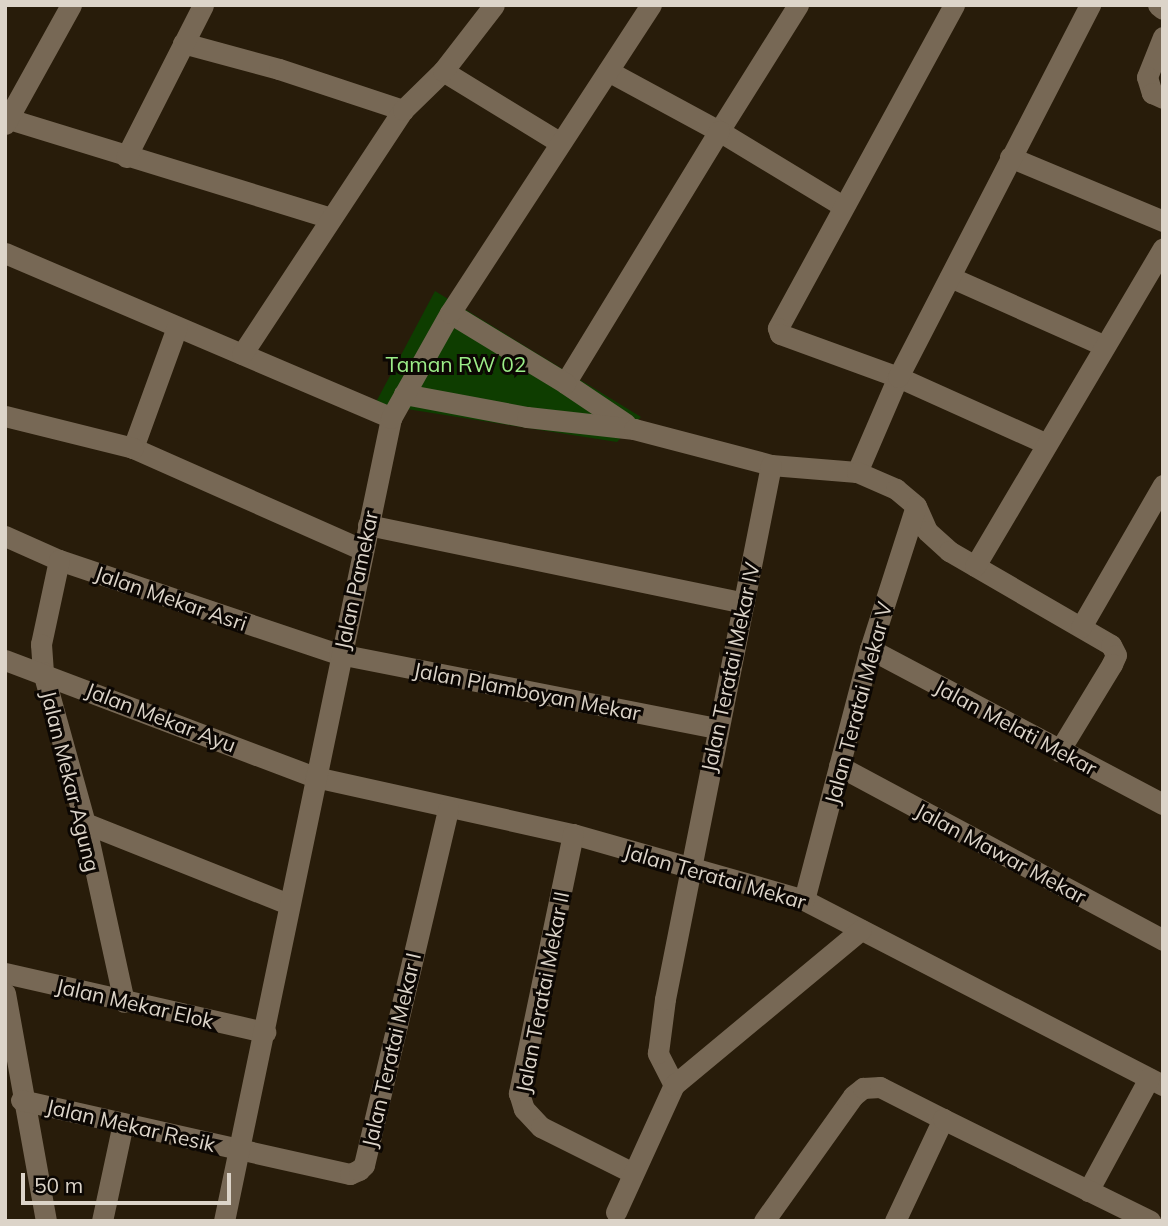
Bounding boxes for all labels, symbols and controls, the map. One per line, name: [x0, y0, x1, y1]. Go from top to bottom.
park label: Taman RW 02: [386, 351, 526, 377]
street label: Jalan Pamekar: [329, 508, 383, 652]
street label: Jalan Mekar Asri: [92, 560, 250, 636]
street label: Jalan Teratai Mekar IV: [695, 560, 765, 774]
street label: Jalan Teratai Mekar V: [819, 599, 897, 807]
street label: Jalan Plamboyan Mekar: [411, 657, 643, 725]
street label: Jalan Melati Mekar: [931, 674, 1101, 780]
street label: Jalan Mekar Ayu: [82, 677, 240, 757]
street label: Jalan Mekar Agung: [36, 688, 106, 874]
street label: Jalan Mawar Mekar: [911, 797, 1091, 909]
street label: Jalan Teratai Mekar: [621, 838, 809, 914]
street label: Jalan Teratai Mekar II: [510, 889, 574, 1095]
street label: Jalan Teratai Mekar I: [356, 950, 426, 1150]
street label: Jalan Mekar Elok: [54, 973, 216, 1033]
street label: Jalan Mekar Resik: [44, 1093, 218, 1157]
scale bar: [24, 1160, 234, 1204]
text: 50 m: [34, 1172, 83, 1198]

